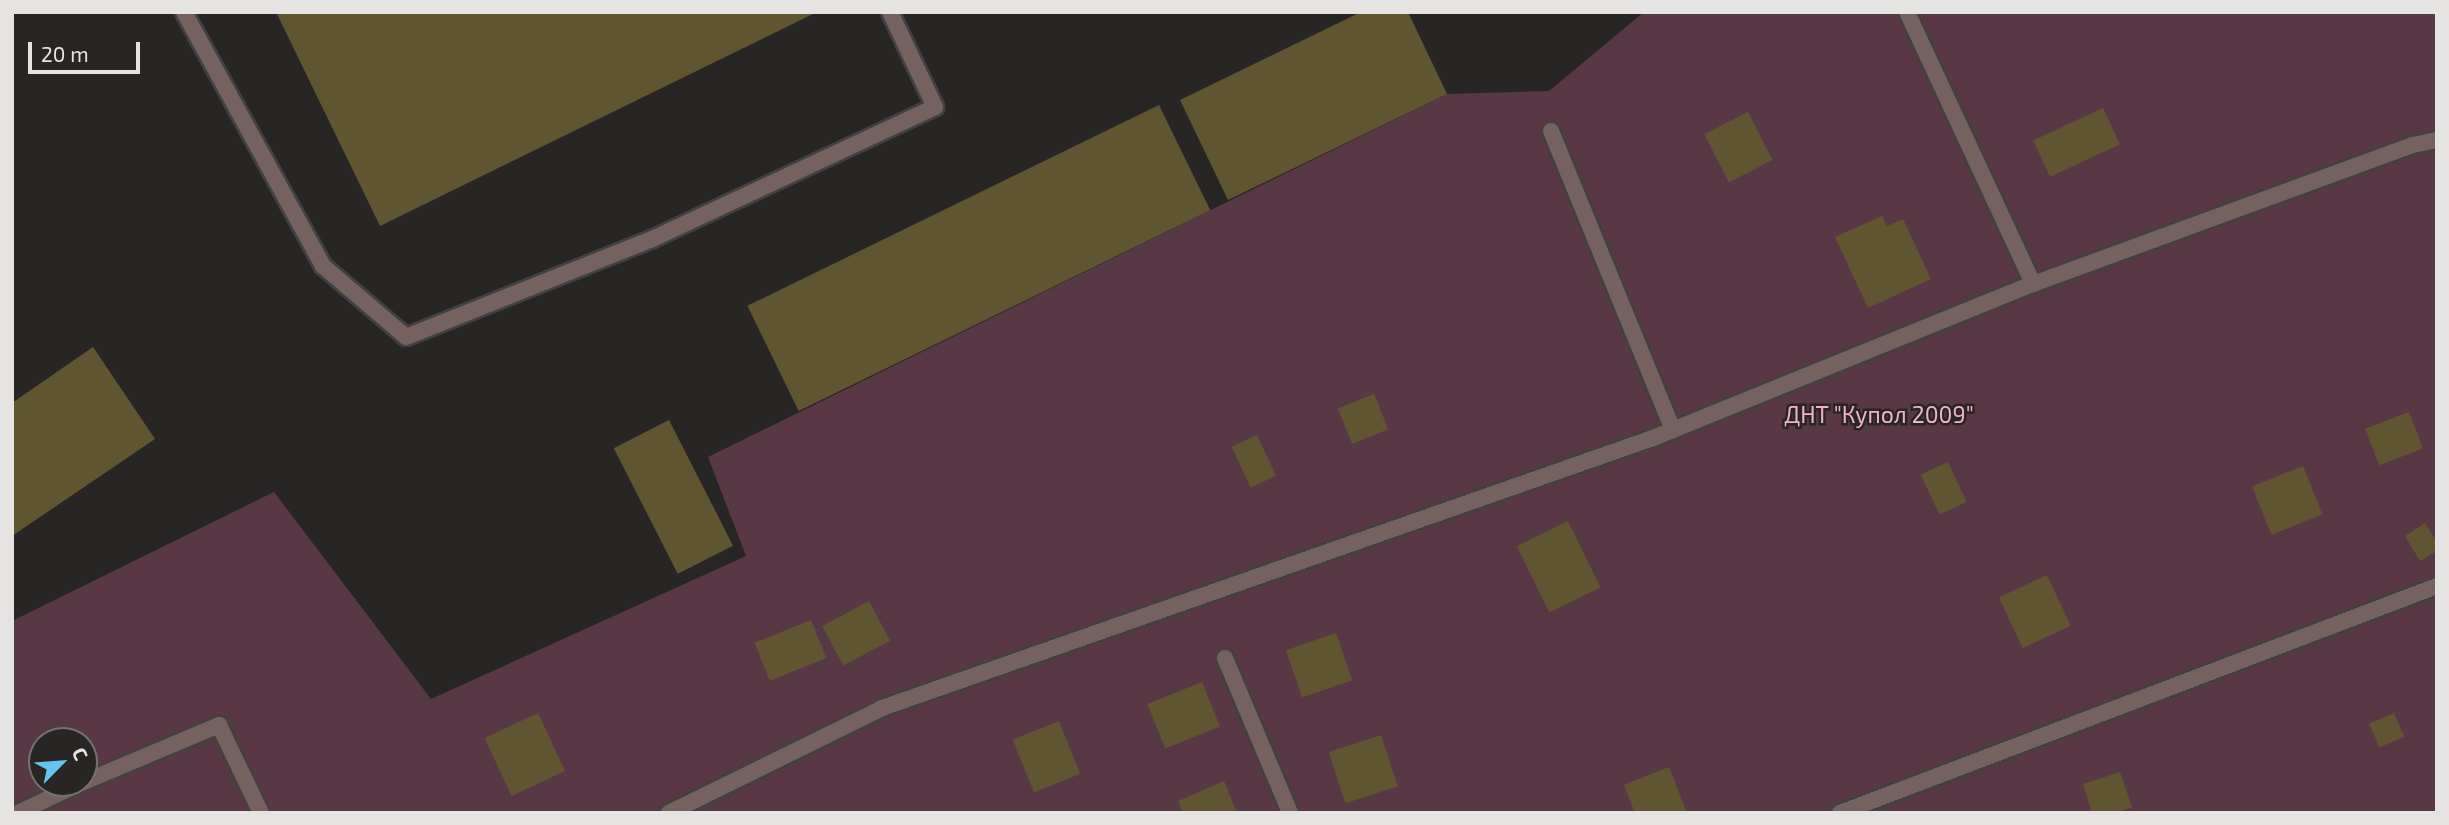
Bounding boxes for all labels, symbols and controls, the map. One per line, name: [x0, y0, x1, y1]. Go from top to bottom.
scale bar: [32, 28, 144, 72]
text: 20 m: [41, 41, 89, 66]
park label: ДНТ "Купол 2009": [1784, 400, 1974, 428]
north arrow: [28, 727, 98, 797]
text: С: [68, 744, 93, 764]

